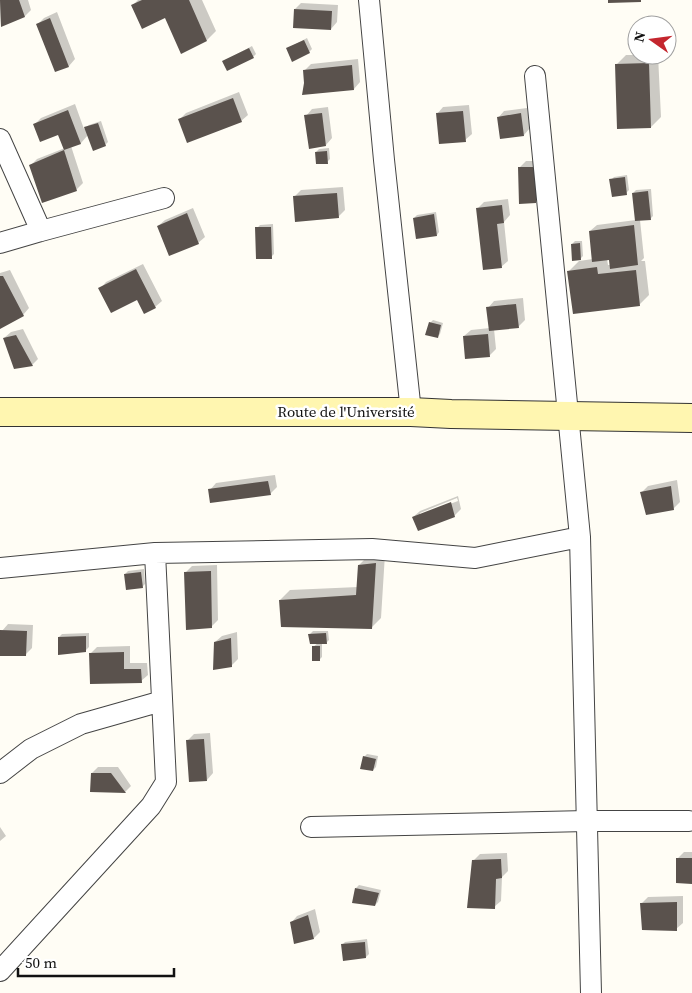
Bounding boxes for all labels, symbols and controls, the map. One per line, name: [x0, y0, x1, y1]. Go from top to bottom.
north arrow: [627, 15, 677, 65]
text: N: [628, 29, 650, 44]
street label: Route de l'Université: [277, 401, 415, 422]
scale bar: [18, 946, 174, 978]
text: 50 m: [25, 952, 57, 973]

